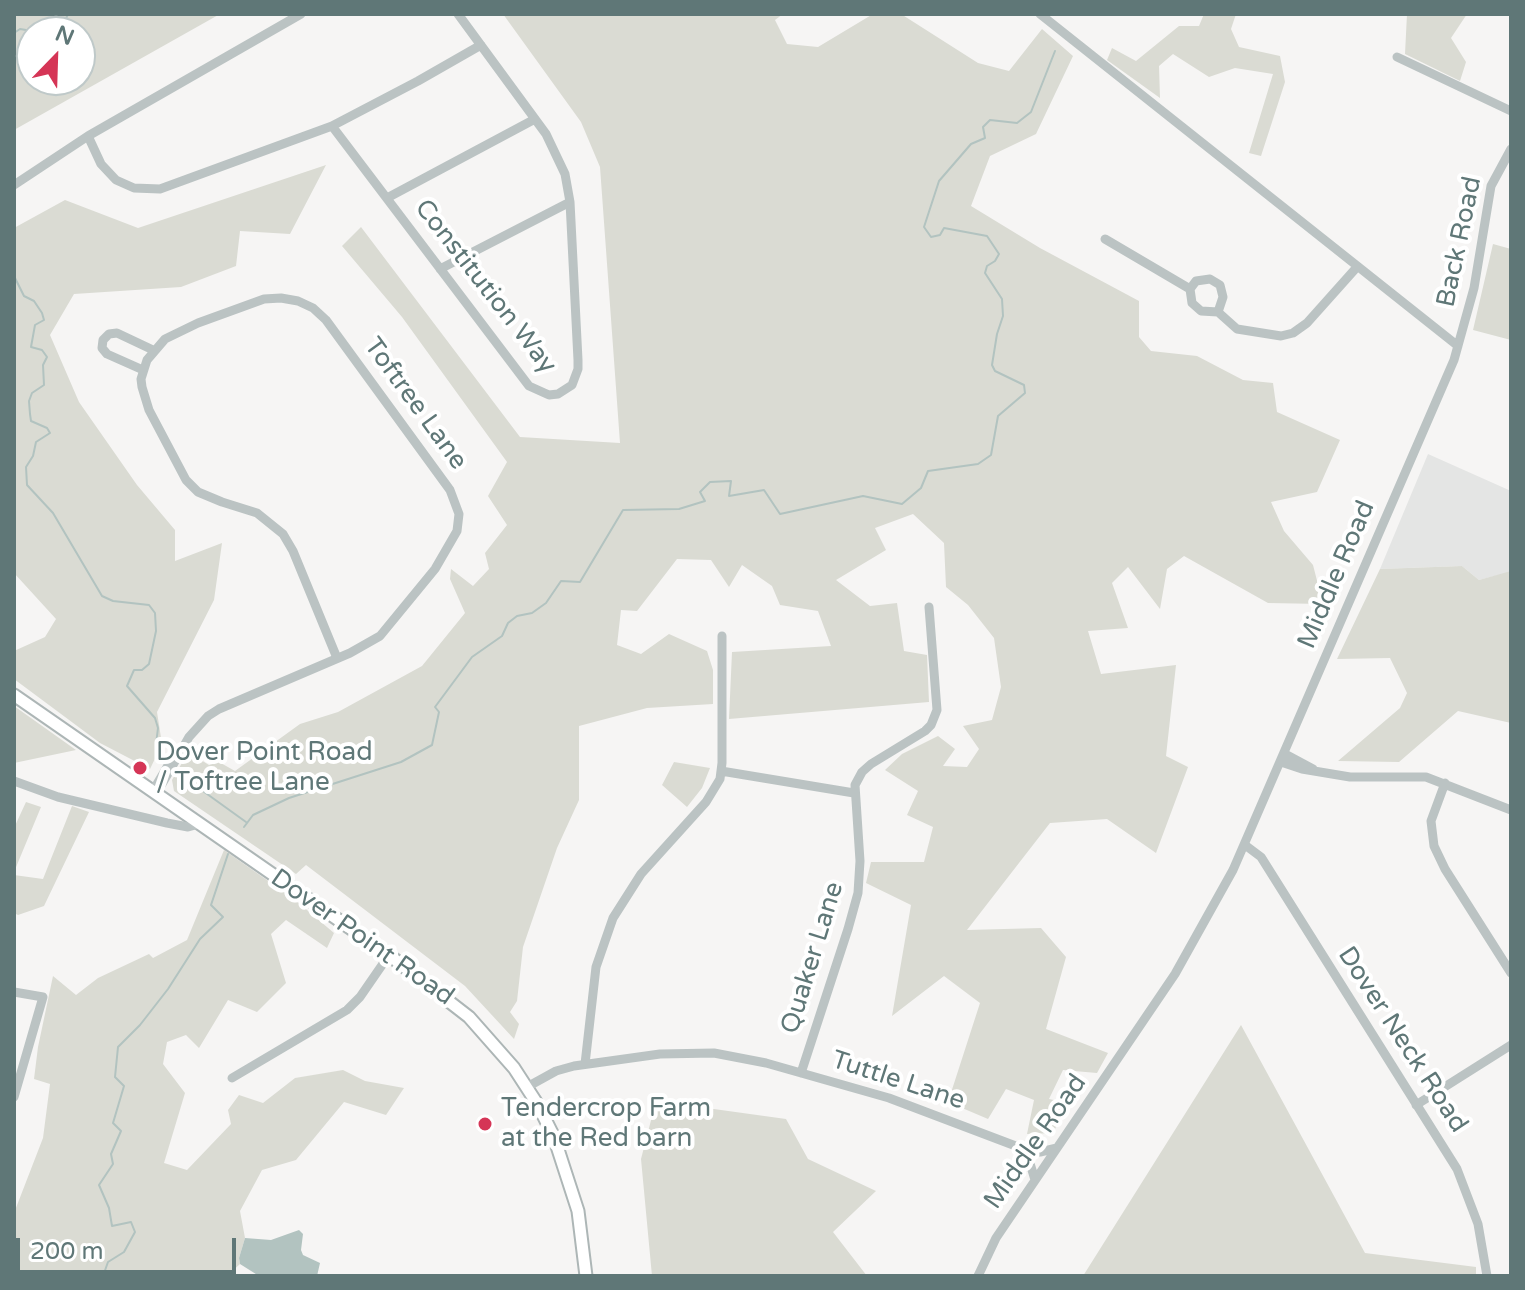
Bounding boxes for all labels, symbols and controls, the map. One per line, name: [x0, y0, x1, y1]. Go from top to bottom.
north arrow: [16, 16, 96, 96]
text: N: [51, 20, 78, 51]
street label: Back Road: [1431, 174, 1489, 310]
street label: Constitution Way: [407, 194, 563, 380]
street label: Toftree Lane: [357, 332, 473, 476]
street label: Middle Road: [1292, 496, 1382, 654]
place label: Dover Point Road / Toftree Lane: [156, 737, 373, 798]
marker: Dover Point Road / Toftree Lane: [131, 759, 149, 777]
street label: Dover Point Road: [264, 863, 460, 1013]
street label: Quaker Lane: [775, 878, 851, 1038]
street label: Dover Neck Road: [1330, 941, 1474, 1139]
street label: Tuttle Lane: [828, 1045, 968, 1117]
street label: Middle Road: [978, 1069, 1094, 1215]
place label: Tendercrop Farm at the Red barn: [501, 1093, 711, 1154]
marker: Tendercrop Farm at the Red barn: [476, 1115, 494, 1133]
scale bar: [20, 1222, 240, 1272]
text: 200 m: [30, 1237, 104, 1266]

